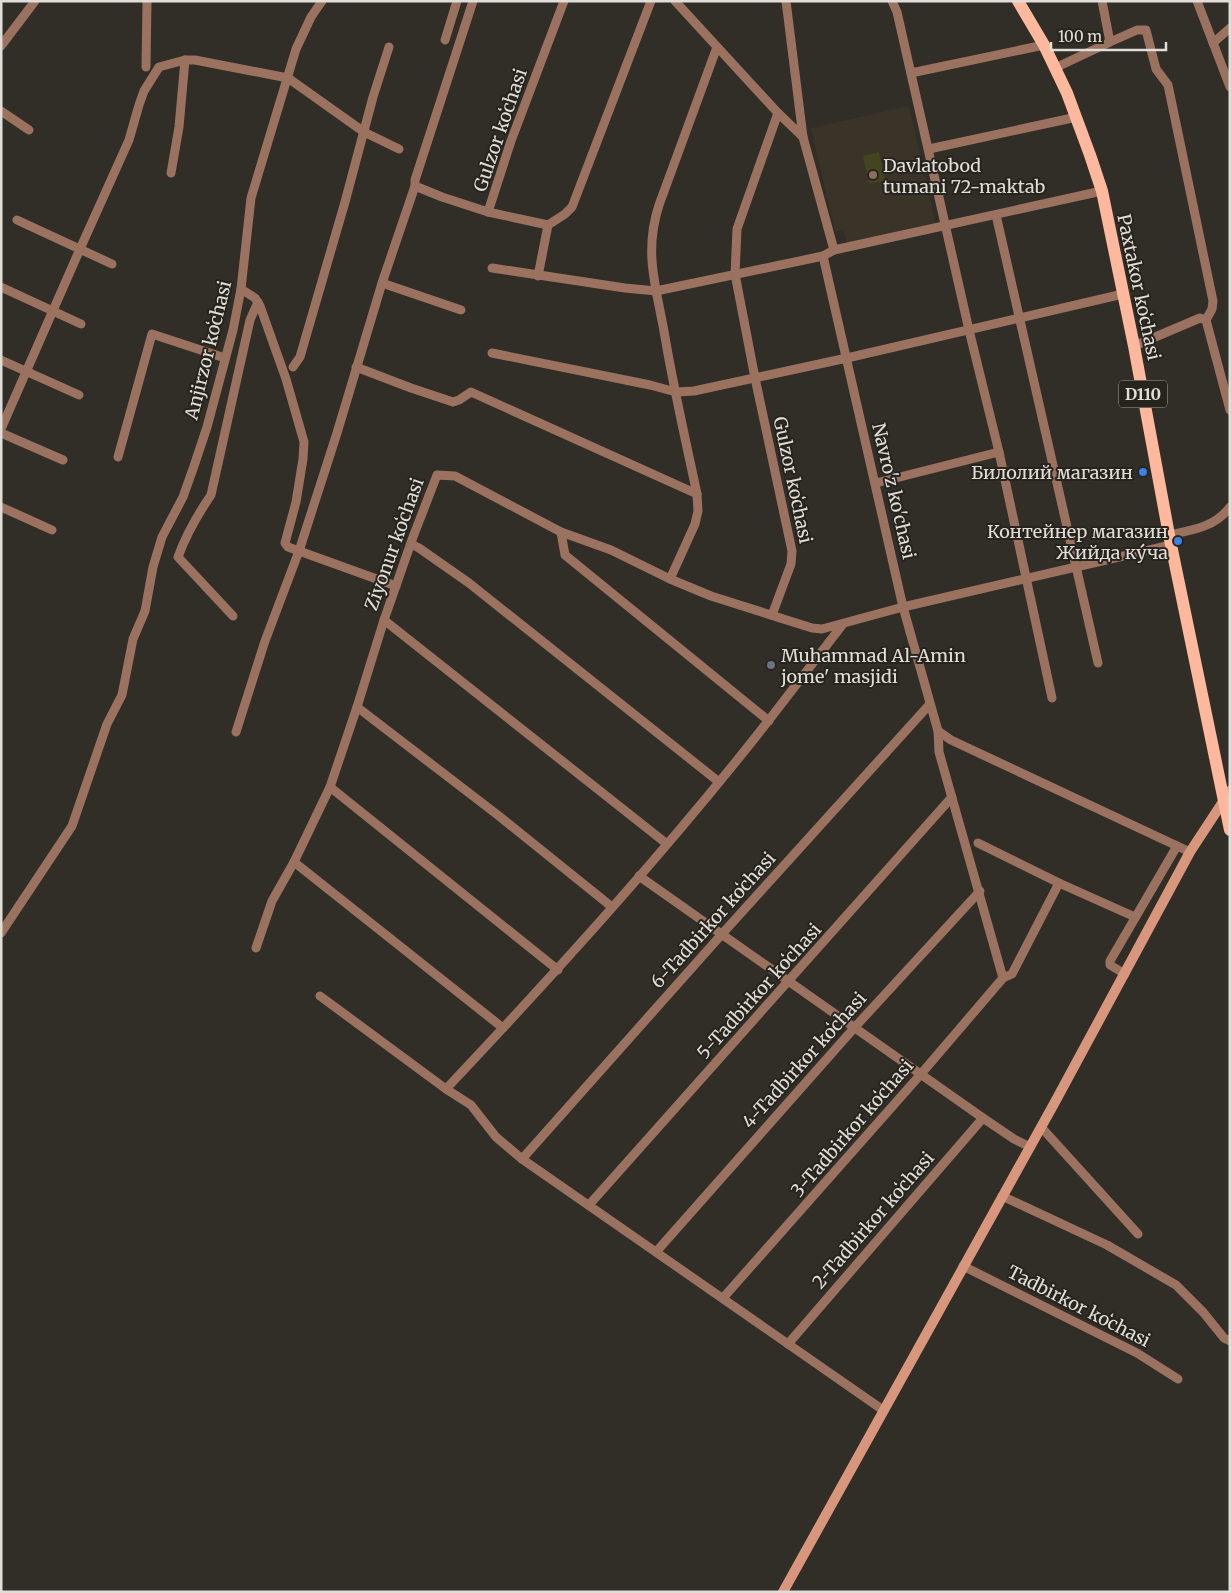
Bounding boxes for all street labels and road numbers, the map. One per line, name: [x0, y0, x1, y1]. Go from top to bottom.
street label: Gulzor koʻchasi: [468, 65, 532, 195]
street label: Paxtakor koʻchasi: [1112, 212, 1166, 362]
street label: Anjirzor koʻchasi: [179, 278, 236, 423]
road number: D110: [1119, 380, 1167, 408]
street label: Gulzor koʻchasi: [768, 415, 818, 546]
street label: Navro'z ko'chasi: [867, 421, 921, 561]
street label: Ziyonur koʻchasi: [359, 474, 429, 613]
street label: 6-Tadbirkor koʻchasi: [646, 847, 780, 993]
street label: 5-Tadbirkor koʻchasi: [692, 918, 826, 1064]
street label: 4-Tadbirkor koʻchasi: [737, 987, 871, 1133]
street label: 3-Tadbirkor koʻchasi: [786, 1054, 918, 1201]
street label: 2-Tadbirkor koʻchasi: [807, 1147, 939, 1293]
street label: Tadbirkor koʻchasi: [1004, 1260, 1154, 1352]

